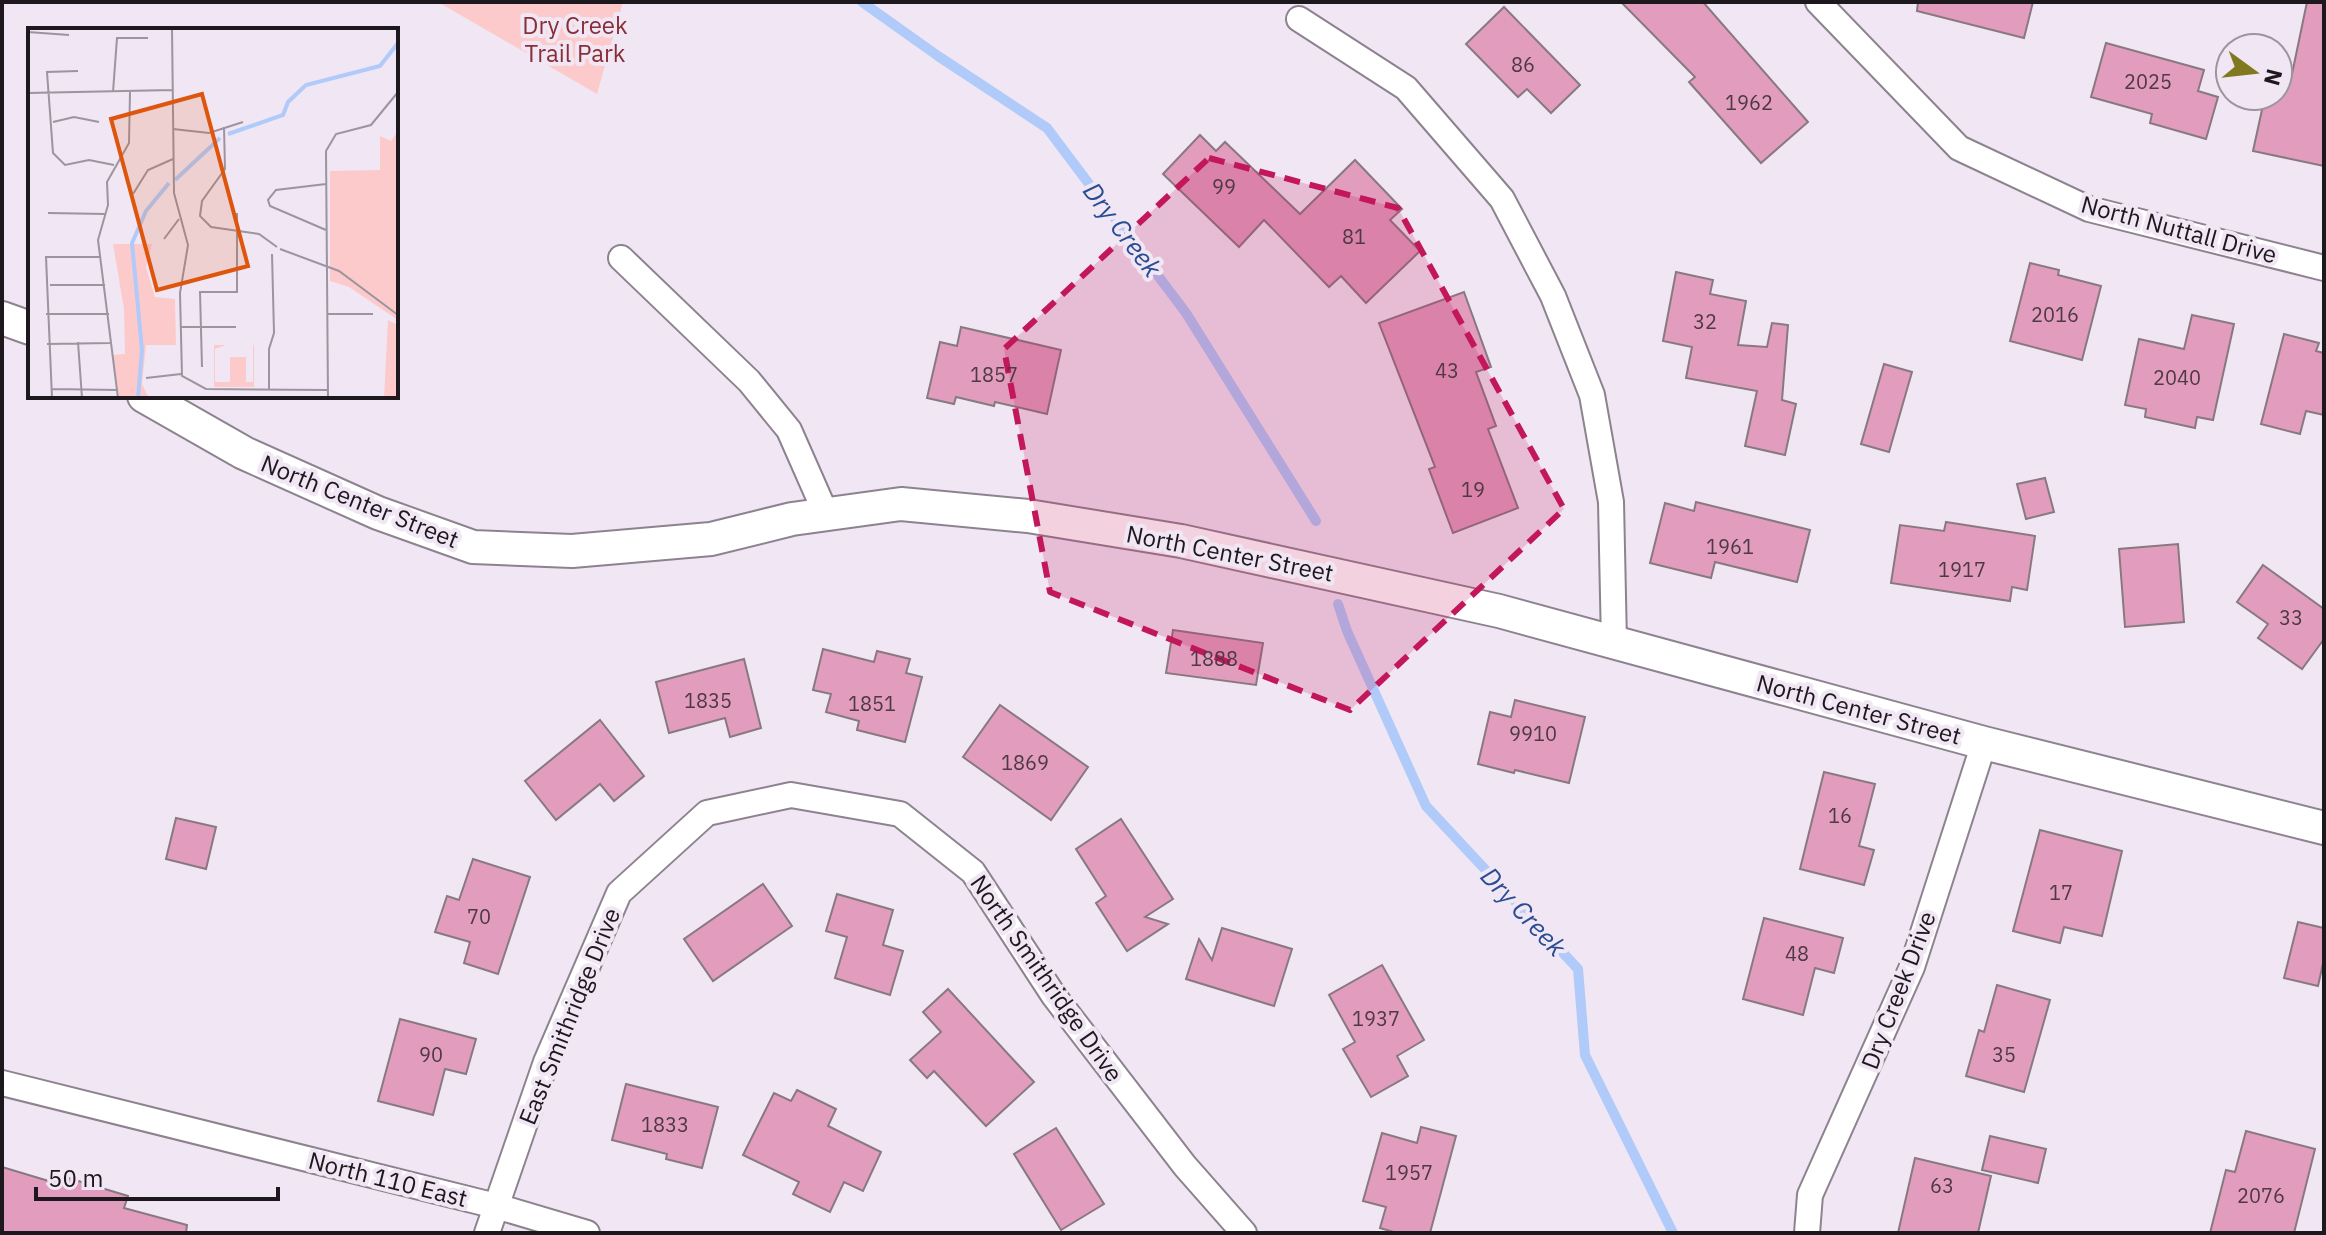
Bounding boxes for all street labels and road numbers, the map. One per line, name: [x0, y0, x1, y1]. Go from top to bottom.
street label: North Nuttall Drive: [2078, 187, 2280, 271]
street label: North Center Street: [256, 447, 464, 555]
street label: North Center Street: [1124, 517, 1336, 589]
street label: North Center Street: [1753, 666, 1965, 752]
street label: North Smithridge Drive: [963, 868, 1131, 1088]
street label: East Smithridge Drive: [511, 903, 627, 1129]
street label: Dry Creek Drive: [1853, 906, 1943, 1074]
street label: North 110 East: [305, 1144, 471, 1214]

